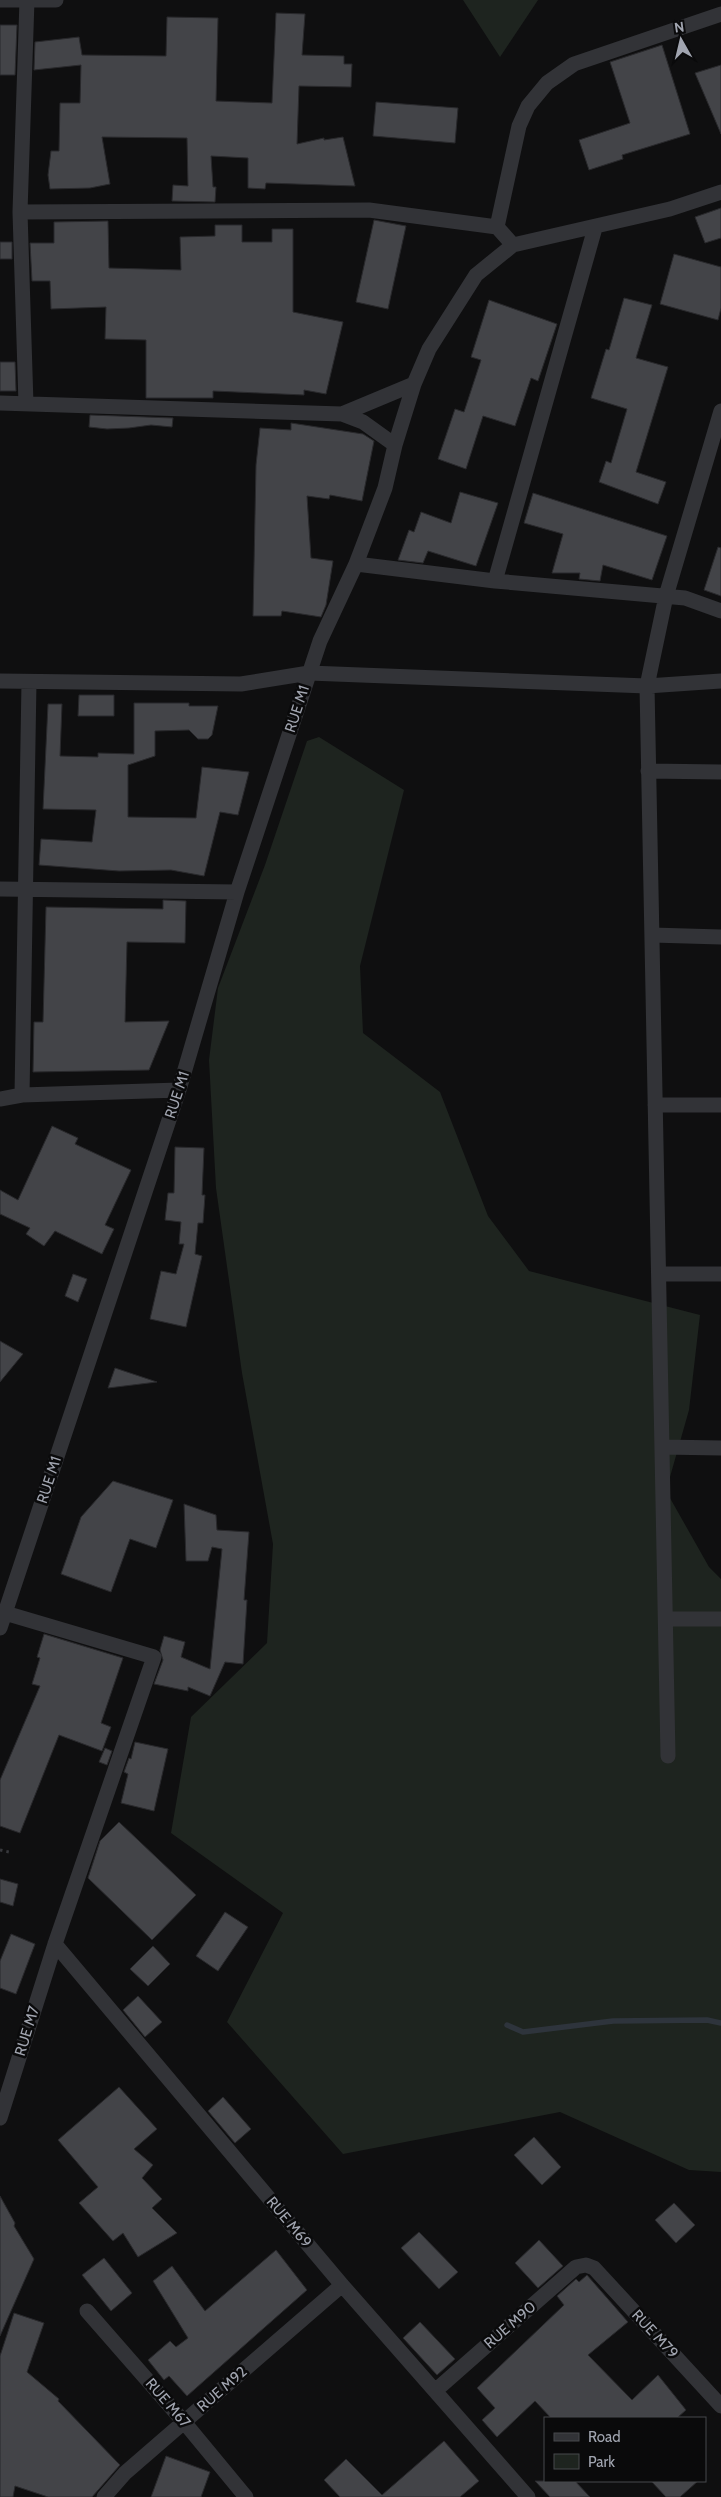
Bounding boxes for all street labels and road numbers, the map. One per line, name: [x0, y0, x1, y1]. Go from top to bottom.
street label: RUE M1: [281, 683, 313, 735]
street label: RUE M1: [161, 1069, 193, 1121]
street label: RUE M1: [33, 1454, 65, 1506]
street label: RUE M7: [11, 2003, 43, 2058]
street label: RUE M69: [263, 2193, 315, 2251]
street label: RUE M90: [480, 2298, 540, 2352]
street label: RUE M79: [628, 2306, 682, 2362]
street label: RUE M92: [193, 2362, 251, 2416]
street label: RUE M67: [142, 2375, 195, 2432]

